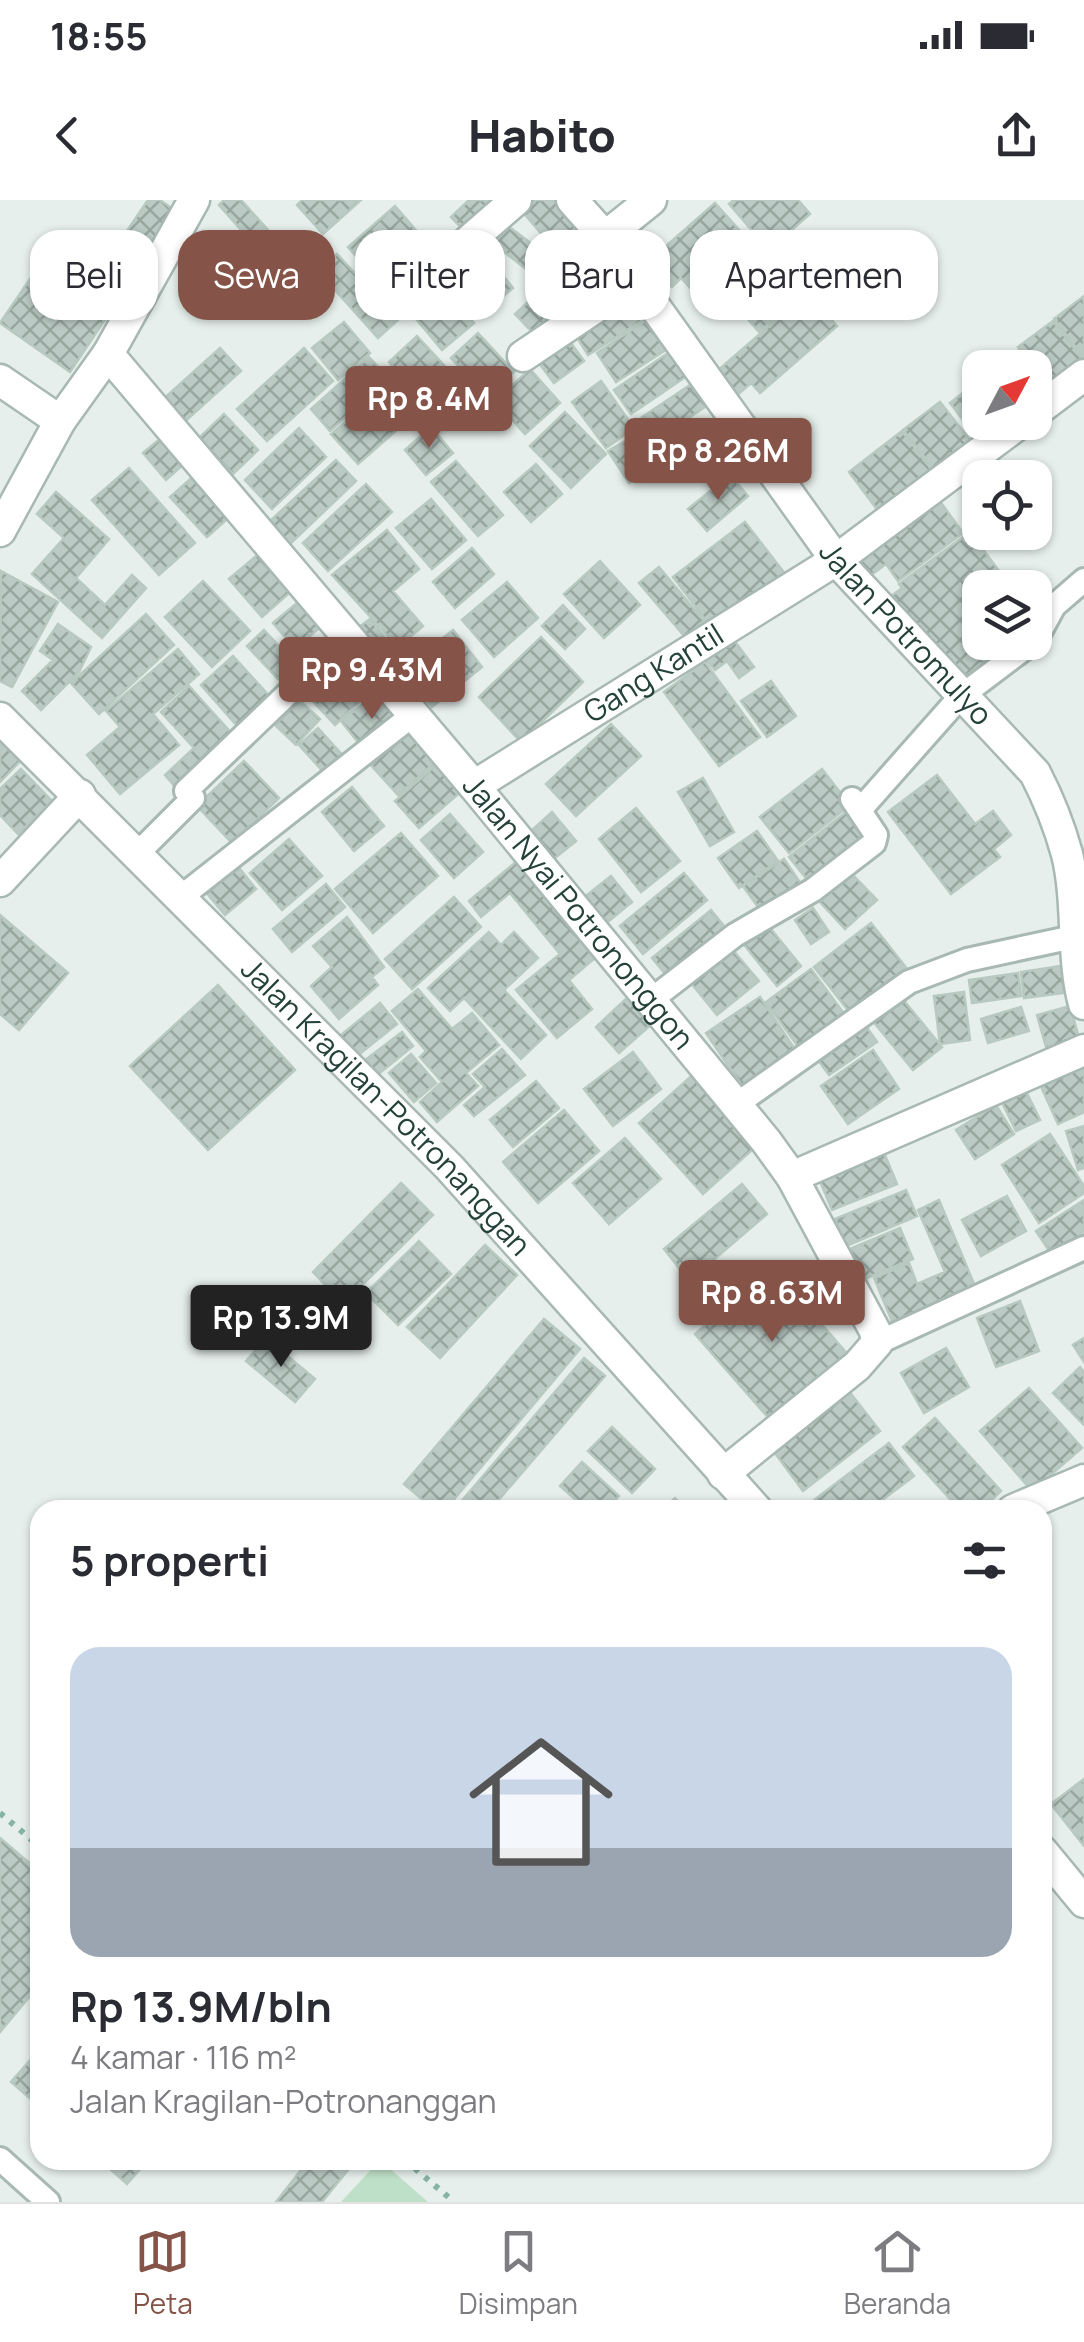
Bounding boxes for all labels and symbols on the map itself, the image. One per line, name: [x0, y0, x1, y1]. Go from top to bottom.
north arrow: [962, 350, 1052, 440]
pin: Rp 8.4M: [337, 366, 521, 451]
pin: Rp 8.26M: [615, 418, 821, 503]
street label: Jalan Potromulyo: [810, 533, 1002, 734]
street label: Gang Kantil: [575, 613, 731, 732]
pin: Rp 9.43M: [269, 637, 475, 722]
street label: Jalan Nyai Potrononggon: [454, 765, 704, 1057]
street label: Jalan Kragilan-Potronanggan: [233, 948, 541, 1264]
pin: Rp 8.63M: [669, 1260, 875, 1345]
pin: Rp 13.9M: [178, 1285, 384, 1370]

